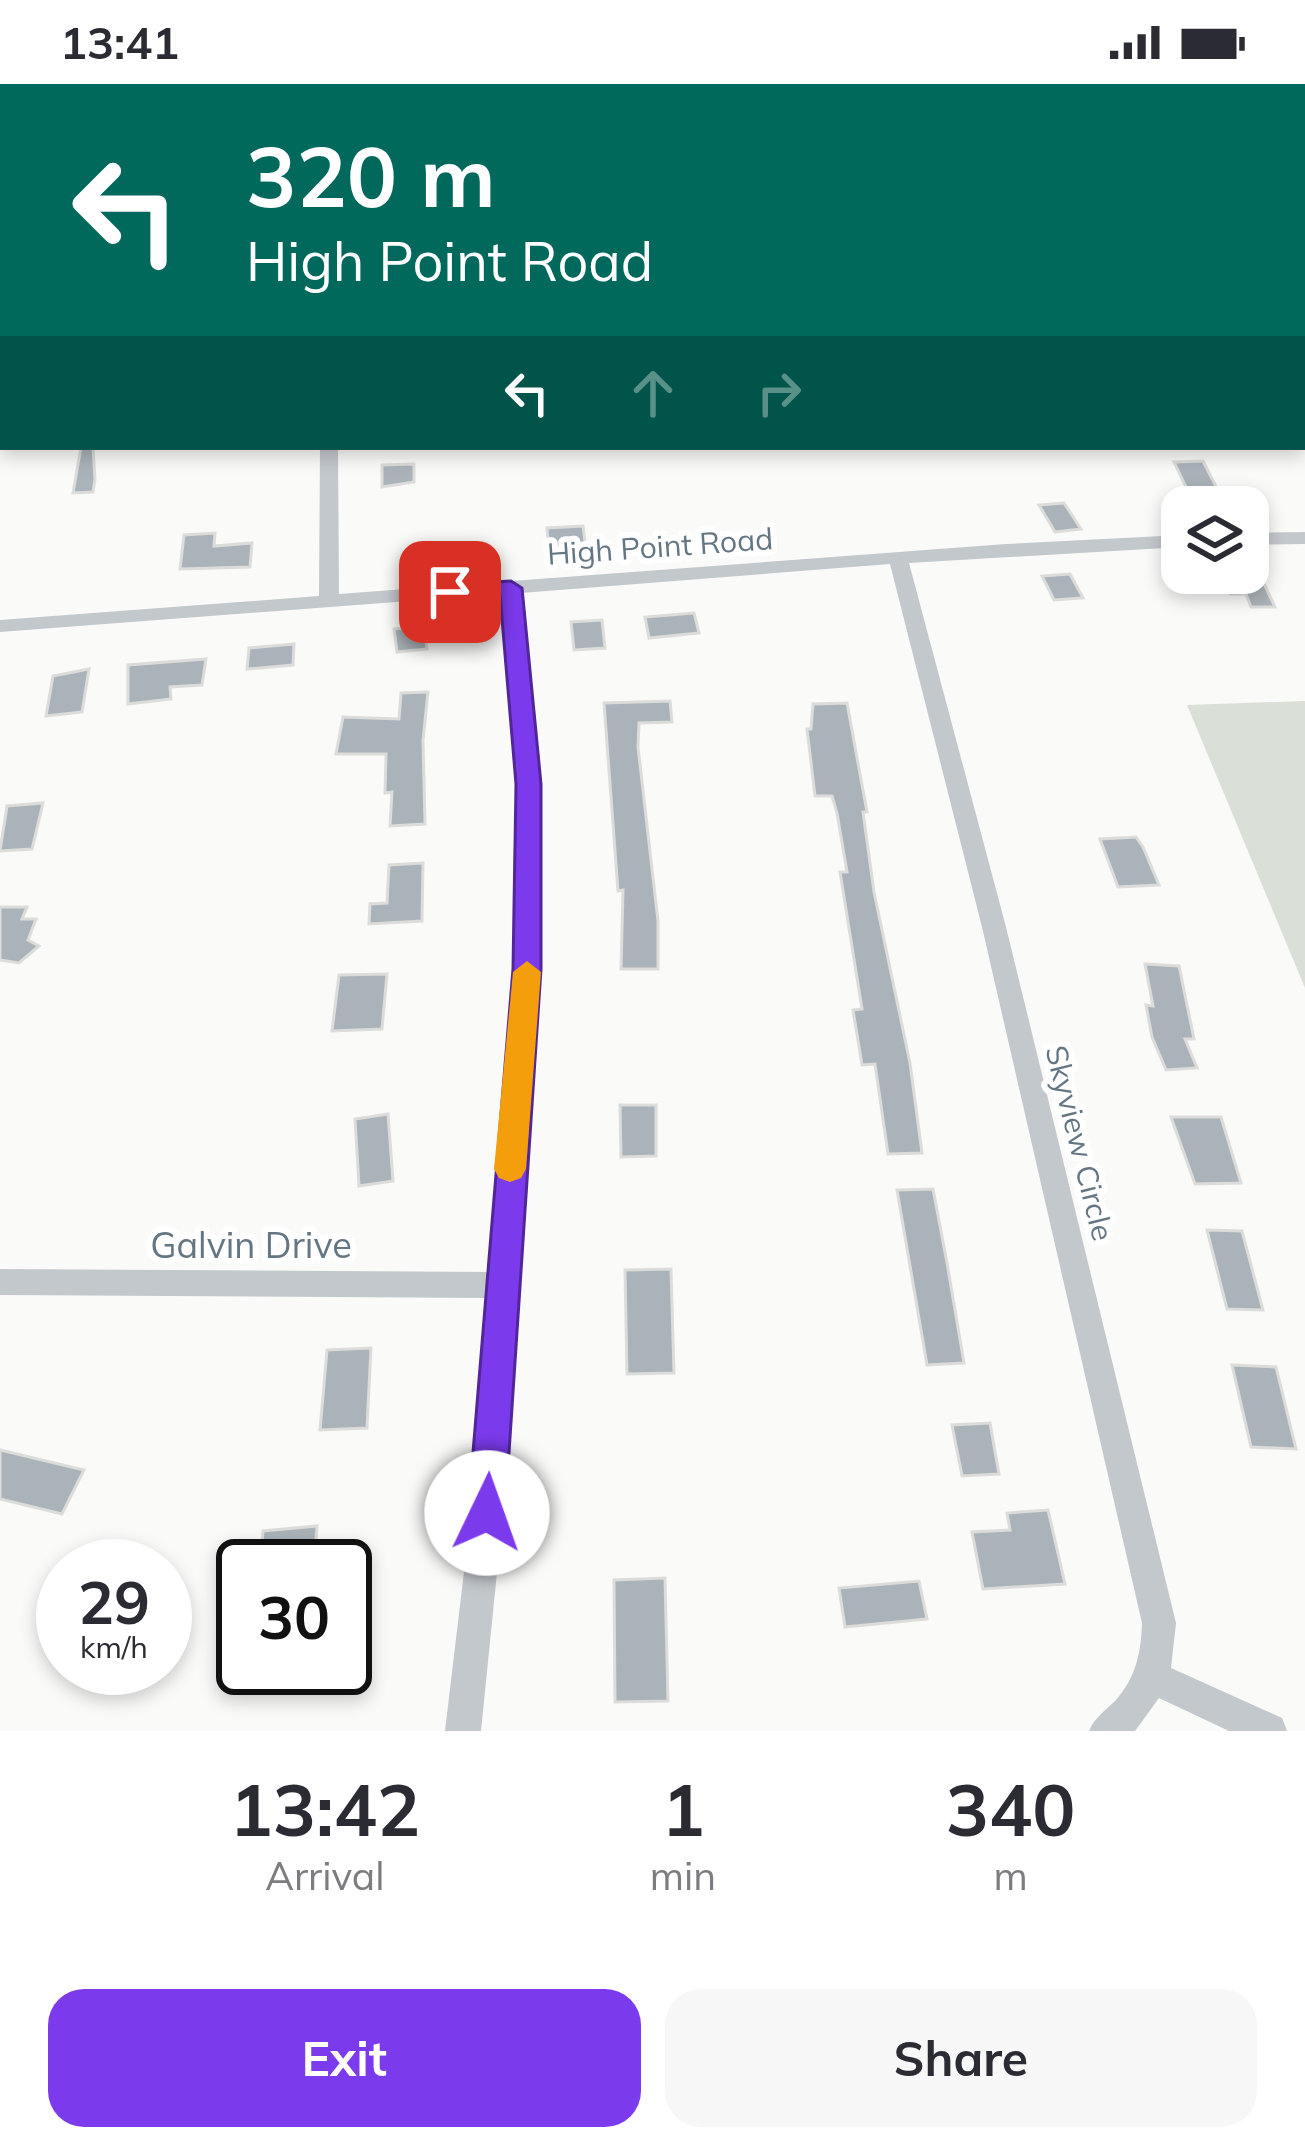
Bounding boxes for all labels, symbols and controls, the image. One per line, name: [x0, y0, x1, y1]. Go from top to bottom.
text: 13:41: [60, 14, 179, 70]
text: 320 m: [246, 123, 496, 228]
icon: left: [48, 132, 204, 288]
text: High Point Road: [246, 227, 653, 295]
icon: left: [494, 360, 560, 426]
icon: ahead: [620, 360, 686, 426]
icon: right: [746, 360, 812, 426]
map controls: [1161, 486, 1269, 594]
button: layers: [1161, 486, 1269, 594]
street label: High Point Road: [546, 519, 774, 573]
pin: [399, 541, 501, 643]
icon: arrive: [417, 559, 483, 625]
street label: Skyview Circle: [1037, 1042, 1123, 1244]
street label: Galvin Drive: [150, 1222, 352, 1267]
position arrow: [424, 1450, 550, 1576]
speed limit sign: 30: [216, 1539, 372, 1695]
text: 29: [78, 1564, 150, 1639]
text: km/h: [80, 1628, 148, 1666]
text: 13:42: [230, 1764, 420, 1854]
text: 1: [661, 1764, 705, 1854]
text: 340: [946, 1764, 1075, 1854]
text: Arrival: [265, 1851, 385, 1900]
text: min: [650, 1851, 716, 1900]
text: m: [993, 1851, 1028, 1900]
button: Exit: [48, 1989, 641, 2127]
button: Share: [665, 1989, 1257, 2127]

